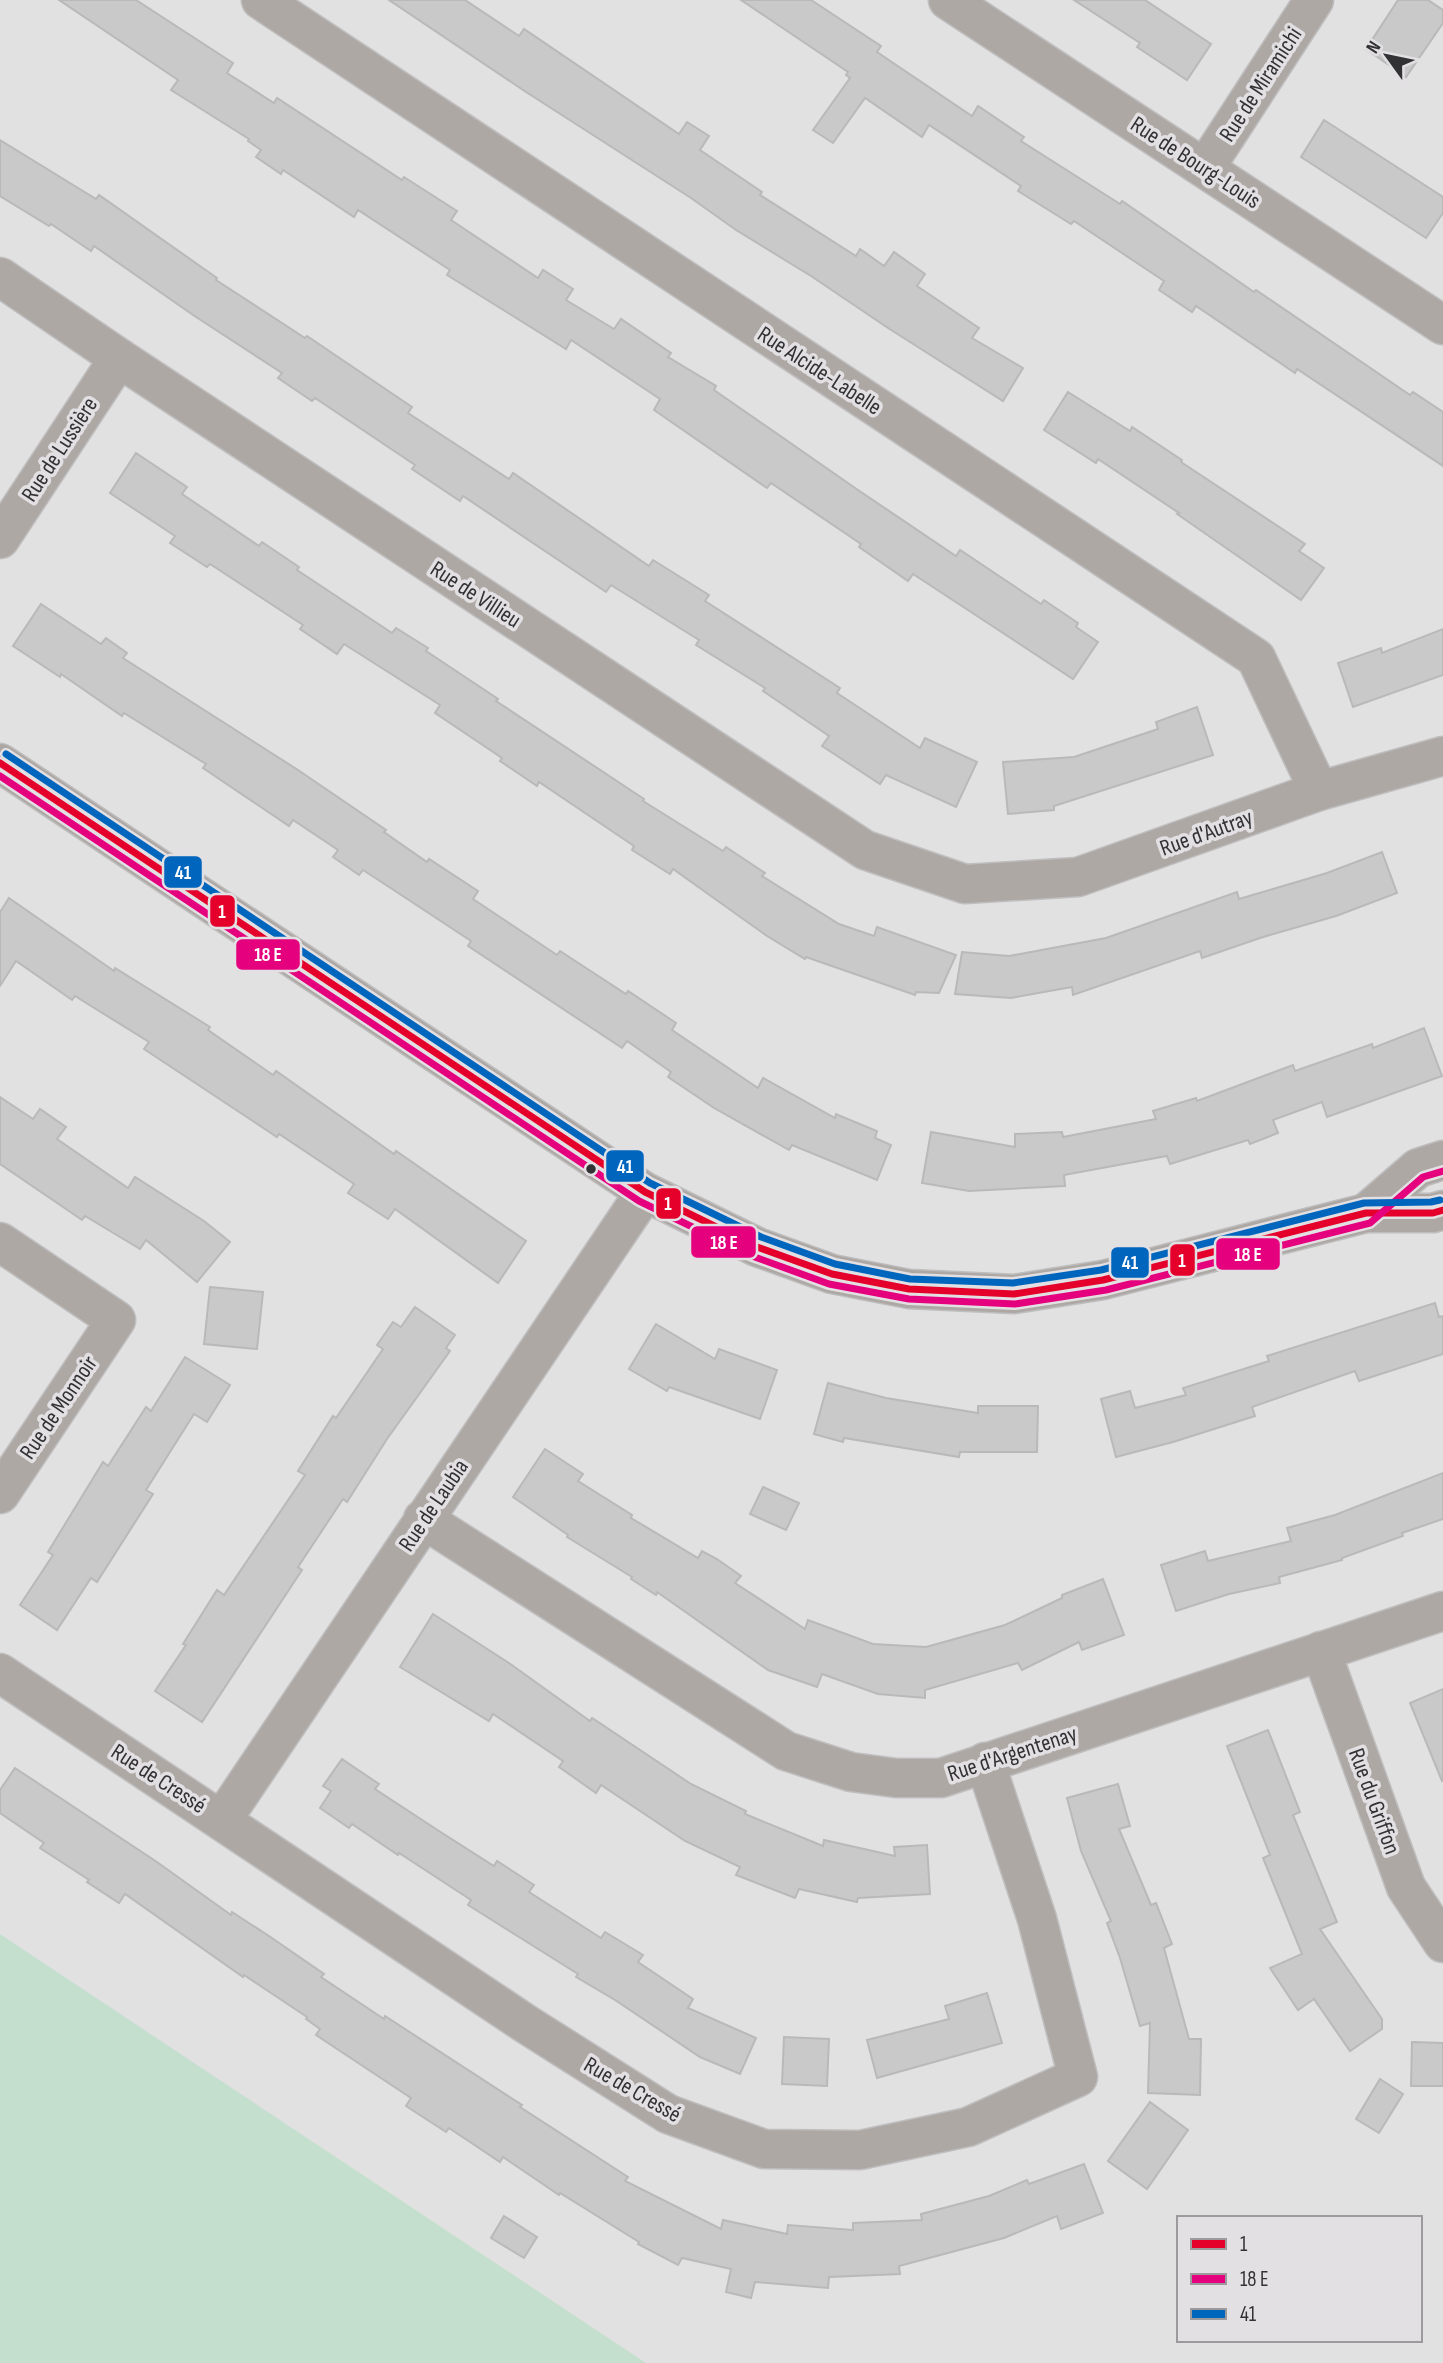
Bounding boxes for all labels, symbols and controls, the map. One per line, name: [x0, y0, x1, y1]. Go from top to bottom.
north arrow: [1352, 21, 1422, 91]
street label: Rue de Miramichi: [1213, 22, 1308, 147]
text: N: [1362, 37, 1386, 58]
street label: Rue de Bourg-Louis: [1125, 110, 1266, 215]
street label: Rue Alcide-Labelle: [752, 320, 887, 421]
street label: Rue de Lussière: [16, 392, 104, 507]
street label: Rue de Villieu: [425, 555, 526, 634]
street label: Rue d'Autray: [1156, 803, 1257, 863]
line badge: 41: [163, 855, 203, 889]
text: 41: [175, 862, 192, 885]
line badge: 1: [209, 894, 236, 928]
text: 1: [218, 901, 226, 924]
line badge: 18 E: [235, 938, 301, 971]
text: 18 E: [254, 944, 282, 967]
line badge: 41: [605, 1149, 645, 1183]
text: 41: [617, 1156, 634, 1179]
unlabelled marker: [584, 1162, 598, 1176]
line badge: 1: [655, 1187, 682, 1220]
text: 1: [664, 1193, 672, 1216]
line badge: 18 E: [690, 1225, 757, 1259]
text: 18 E: [710, 1232, 738, 1255]
line badge: 18 E: [1215, 1237, 1281, 1271]
line badge: 1: [1169, 1243, 1196, 1277]
text: 18 E: [1234, 1244, 1262, 1267]
line badge: 41: [1110, 1246, 1150, 1279]
text: 1: [1178, 1250, 1186, 1273]
text: 41: [1122, 1252, 1139, 1275]
street label: Rue de Monnoir: [14, 1350, 104, 1465]
street label: Rue de Laubia: [393, 1454, 475, 1557]
street label: Rue d'Argentenay: [944, 1720, 1081, 1788]
street label: Rue de Cressé: [106, 1738, 211, 1820]
street label: Rue du Griffon: [1342, 1745, 1406, 1858]
street label: Rue de Cressé: [579, 2051, 686, 2129]
legend: [1177, 2216, 1422, 2342]
text: 1: [1240, 2232, 1248, 2257]
text: 18 E: [1240, 2267, 1269, 2292]
text: 41: [1240, 2302, 1257, 2327]

